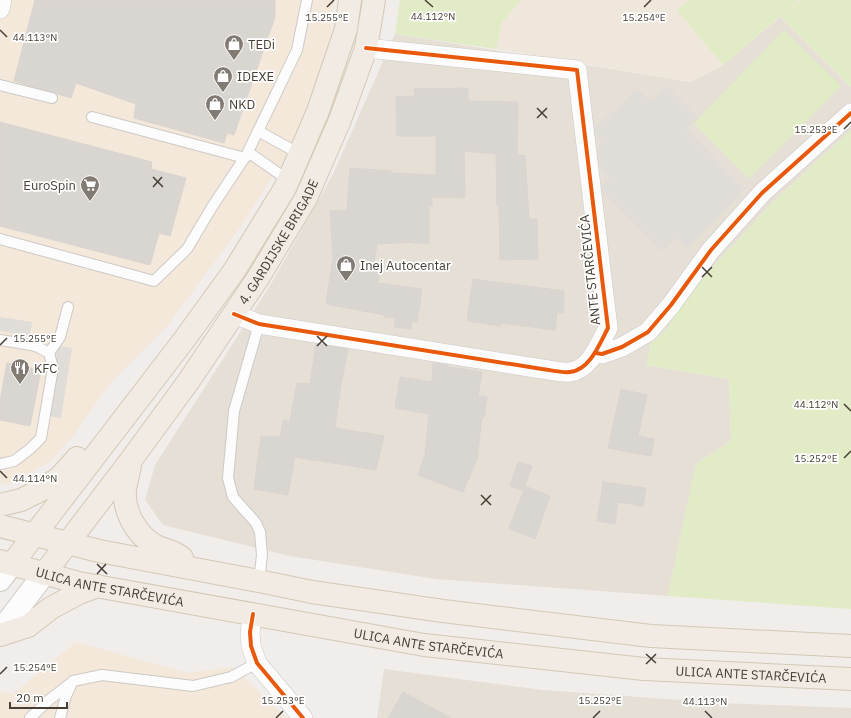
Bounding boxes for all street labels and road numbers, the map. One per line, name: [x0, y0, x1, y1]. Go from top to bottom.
street label: 4. GARDIJSKE BRIGADE: [234, 176, 322, 308]
street label: ANTE STARČEVIĆA: [576, 213, 604, 326]
street label: ULICA ANTE STARČEVIĆA: [34, 563, 186, 610]
street label: ULICA ANTE STARČEVIĆA: [352, 624, 505, 662]
street label: ULICA ANTE STARČEVIĆA: [675, 662, 828, 686]

